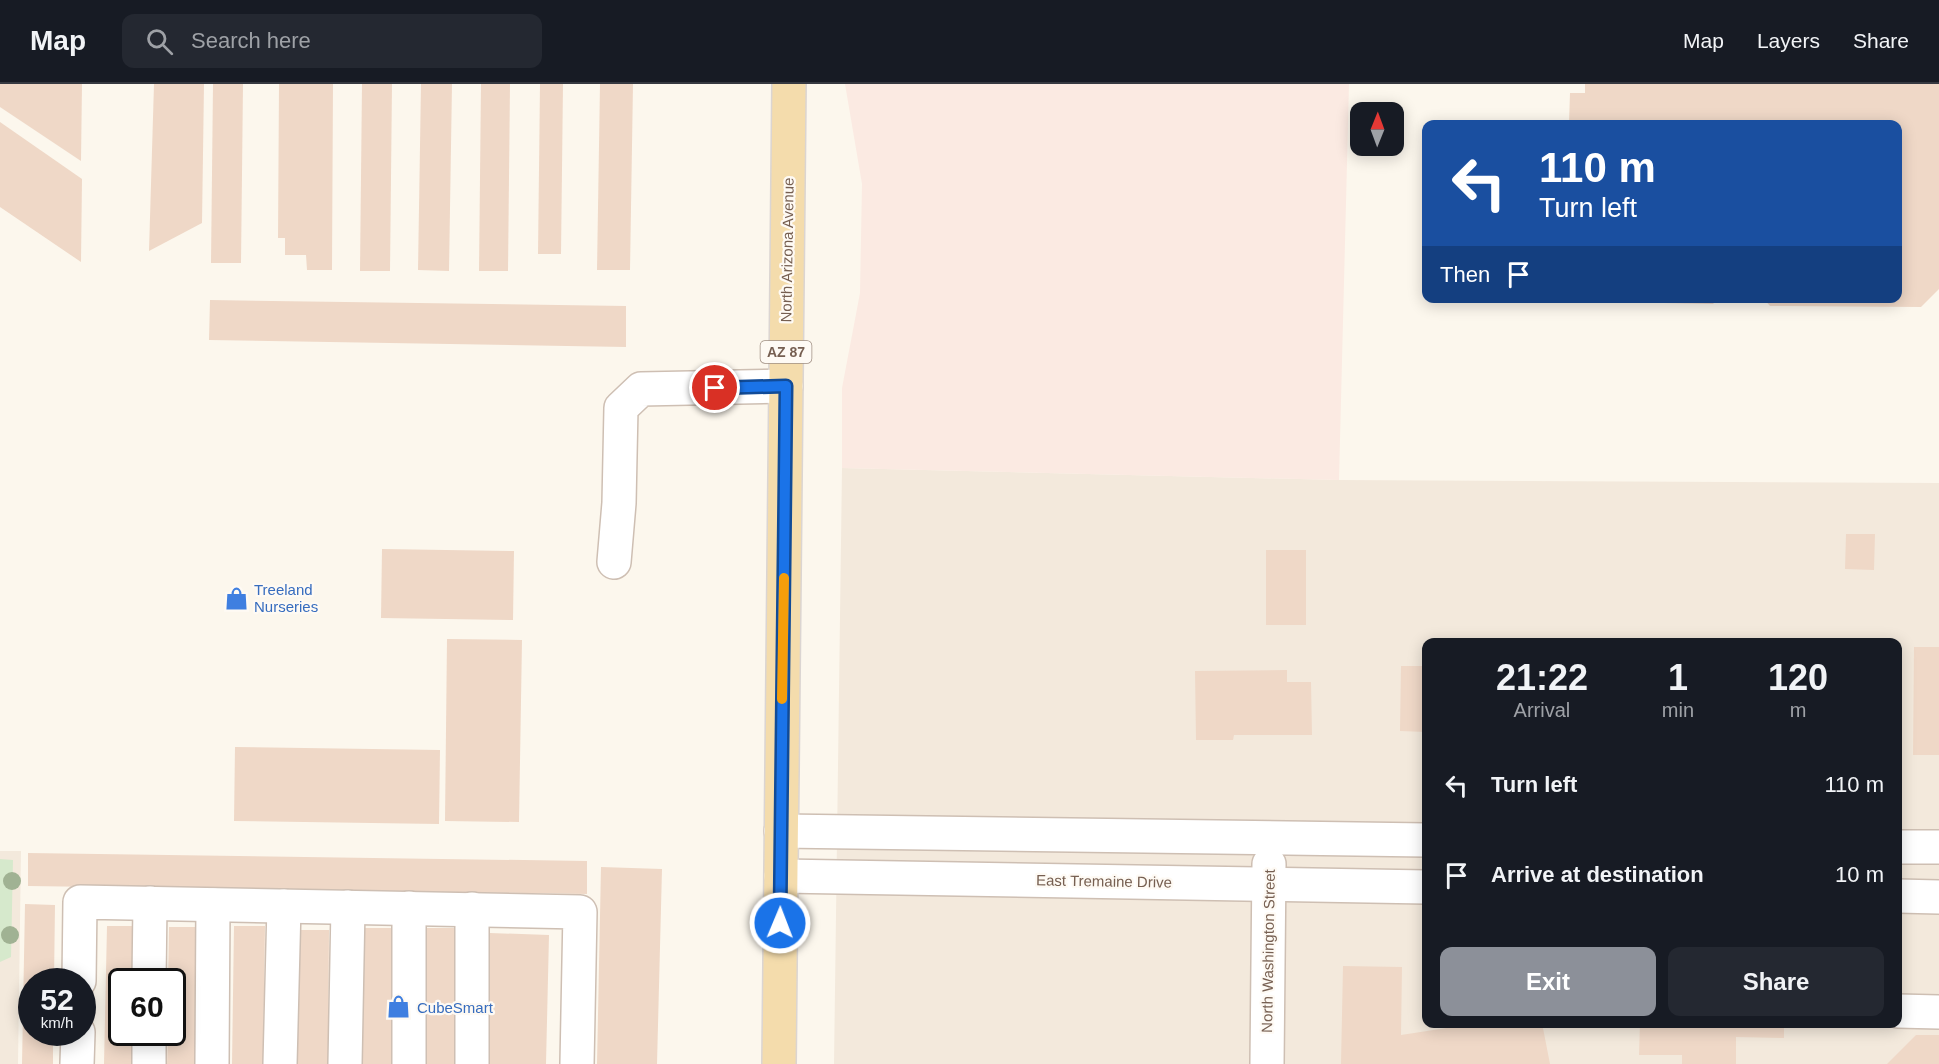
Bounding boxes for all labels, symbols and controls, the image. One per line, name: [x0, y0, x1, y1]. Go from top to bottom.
search box: [122, 14, 542, 68]
text: Map: [30, 25, 86, 56]
icon: search: [143, 25, 176, 58]
text: Search here: [191, 28, 311, 53]
text: Map: [1683, 29, 1724, 52]
text: Layers: [1757, 29, 1820, 52]
text: Share: [1853, 29, 1909, 52]
north arrow: [1350, 102, 1404, 156]
map controls: [1350, 102, 1404, 156]
icon: left: [1440, 144, 1518, 222]
text: 110 m: [1539, 144, 1656, 191]
street label: North Arizona Avenue: [777, 177, 797, 323]
text: Turn left: [1539, 193, 1637, 223]
icon: arrive: [1502, 258, 1535, 291]
text: Then: [1440, 262, 1490, 287]
road number: AZ 87: [760, 341, 812, 363]
pin: [689, 362, 740, 413]
icon: arrive: [698, 371, 731, 404]
place label: Treeland Nurseries: [254, 581, 318, 615]
shop icon: Treeland Nurseries: [223, 585, 249, 611]
text: 21:22: [1496, 657, 1588, 698]
text: 1: [1668, 657, 1688, 698]
text: 120: [1768, 657, 1828, 698]
text: Arrival: [1514, 699, 1570, 721]
text: min: [1662, 699, 1694, 721]
text: m: [1790, 699, 1806, 721]
icon: left: [1440, 769, 1473, 802]
text: Turn left: [1491, 772, 1577, 797]
text: 110 m: [1824, 772, 1884, 797]
icon: arrive: [1440, 859, 1473, 892]
text: Arrive at destination: [1491, 862, 1704, 887]
text: 10 m: [1835, 862, 1884, 887]
street label: North Washington Street: [1258, 868, 1278, 1033]
street label: East Tremaine Drive: [1036, 871, 1172, 891]
position arrow: [748, 891, 812, 955]
button: Exit: [1440, 947, 1656, 1016]
button: Share: [1668, 947, 1884, 1016]
speed limit sign: 60: [108, 968, 186, 1046]
text: 52: [40, 983, 74, 1016]
shop icon: CubeSmart: [386, 994, 412, 1020]
place label: CubeSmart: [417, 999, 494, 1016]
text: km/h: [41, 1014, 73, 1031]

